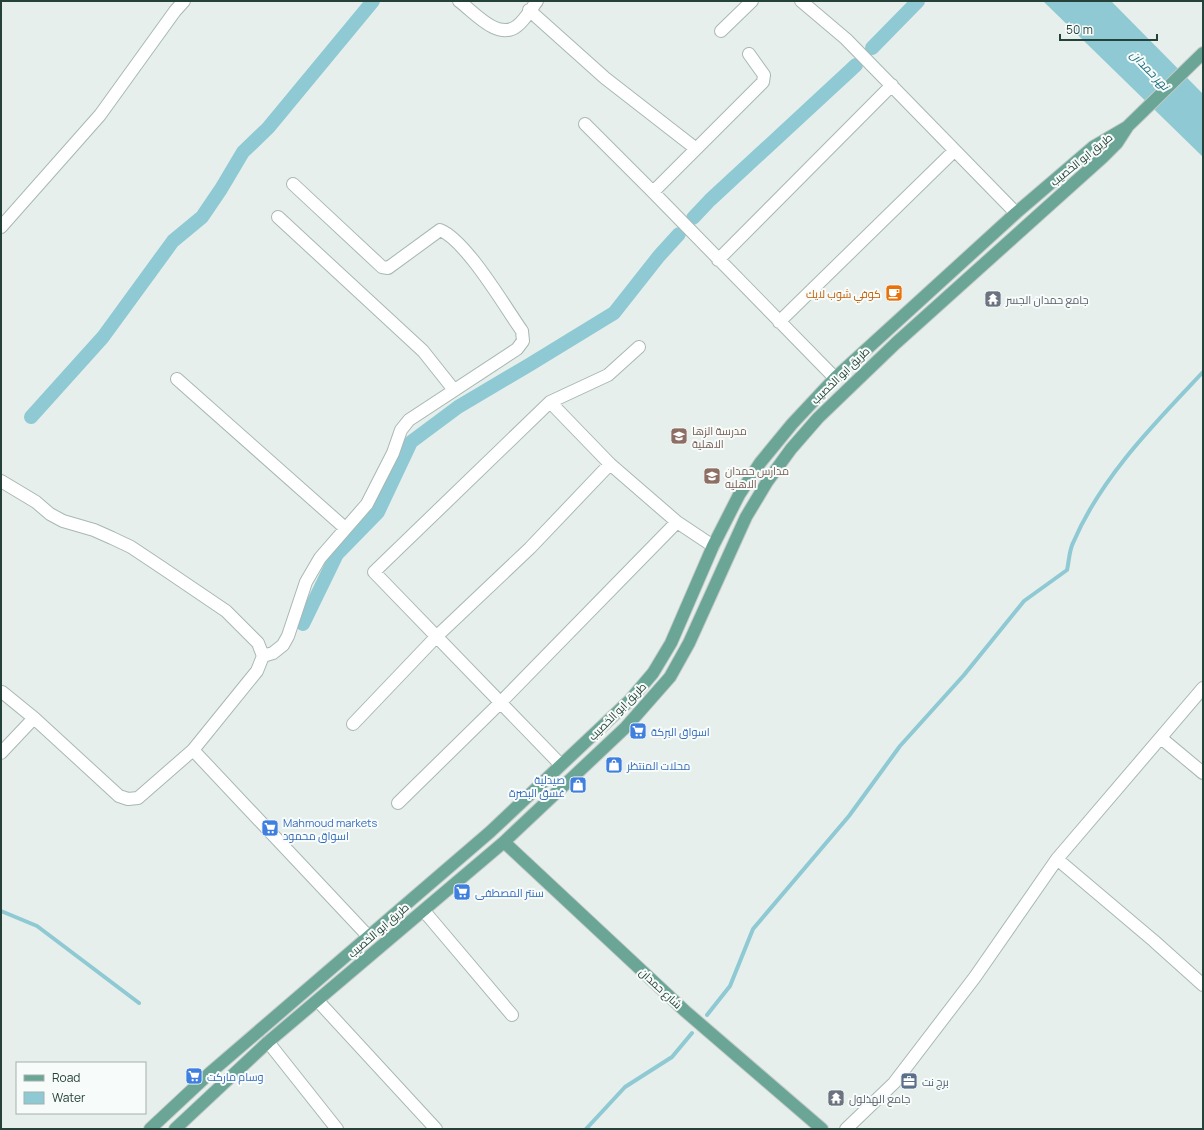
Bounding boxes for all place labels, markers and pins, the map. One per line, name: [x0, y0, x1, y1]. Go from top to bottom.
cafe icon: كوفي شوب لايك: [884, 283, 904, 303]
place label: كوفي شوب لايك: [806, 286, 881, 303]
temple icon: جامع حمدان الجسر: [983, 289, 1003, 309]
place label: جامع حمدان الجسر: [1005, 292, 1089, 308]
place label: مدرسة الزها الاهلية: [692, 423, 747, 451]
school or university icon: مدرسة الزها الاهلية: [669, 426, 689, 446]
place label: مدارس حمدان الاهليه: [725, 463, 789, 491]
school or university icon: مدارس حمدان الاهليه: [702, 466, 722, 486]
supermarket icon: اسواق البركة: [628, 721, 648, 741]
place label: اسواق البركة: [651, 724, 710, 739]
shop icon: محلات المنتظر: [604, 755, 624, 775]
place label: محلات المنتظر: [626, 758, 690, 773]
place label: صيدلية غسق البصرة: [509, 772, 565, 800]
shop icon: صيدلية غسق البصرة: [568, 775, 588, 795]
place label: Mahmoud markets اسواق محمود: [283, 815, 378, 843]
supermarket icon: Mahmoud markets اسواق محمود: [260, 818, 280, 838]
supermarket icon: سنتر المصطفى: [452, 882, 472, 902]
place label: سنتر المصطفى: [475, 885, 544, 900]
supermarket icon: وسام ماركت: [184, 1066, 204, 1086]
place label: وسام ماركت: [207, 1069, 264, 1085]
office icon: برج نت: [899, 1071, 919, 1091]
place label: برج نت: [922, 1074, 949, 1090]
temple icon: جامع الهذلول: [826, 1088, 846, 1108]
place label: جامع الهذلول: [849, 1091, 910, 1107]

